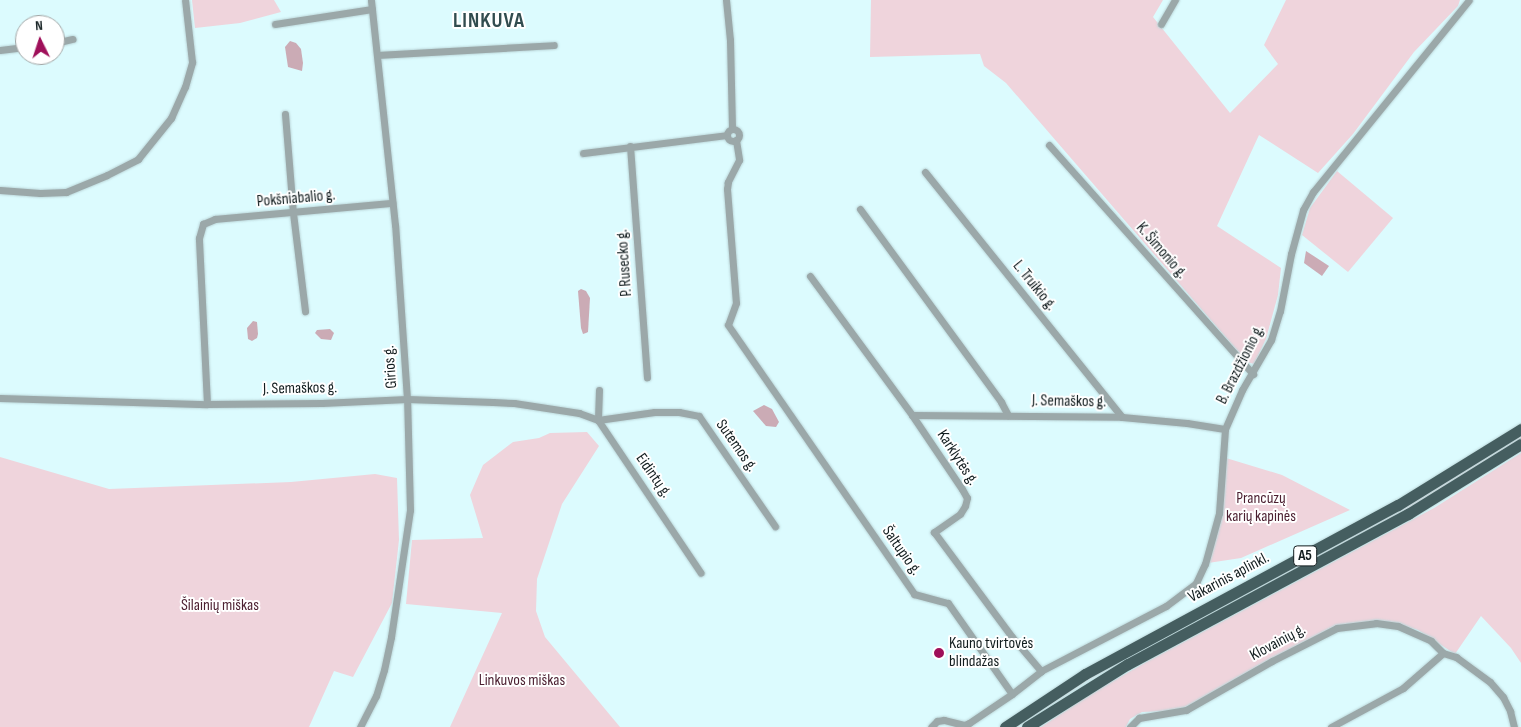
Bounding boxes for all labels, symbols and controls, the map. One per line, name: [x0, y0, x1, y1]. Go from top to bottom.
district label: LINKUVA: [452, 8, 526, 34]
north arrow: [15, 15, 65, 65]
text: N: [35, 17, 43, 34]
street label: Pokšniabalio g.: [256, 186, 336, 212]
street label: K. Šimonio g.: [1131, 219, 1191, 283]
street label: P. Rusecko g.: [613, 229, 637, 297]
street label: L. Truikio g.: [1008, 257, 1060, 315]
street label: B. Brazdžionio g.: [1213, 322, 1269, 408]
street label: Girios g.: [380, 345, 402, 389]
street label: J. Semaškos g.: [263, 379, 337, 399]
street label: J. Semaškos g.: [1032, 392, 1106, 412]
street label: Sutemos g.: [711, 416, 761, 476]
street label: Karklytės g.: [932, 427, 982, 489]
street label: Eidintų g.: [631, 450, 675, 502]
park label: Prancūzų karių kapinės: [1226, 489, 1296, 527]
street label: Šaltupio g.: [877, 523, 925, 579]
road number: A5: [1292, 544, 1318, 568]
street label: Vakarinis aplinkl.: [1185, 549, 1273, 607]
park label: Šilainių miškas: [181, 596, 259, 616]
street label: Klovainių g.: [1247, 620, 1309, 666]
place label: Kauno tvirtovės blindažas: [949, 634, 1033, 672]
marker: Kauno tvirtovės blindažas: [933, 647, 945, 659]
park label: Linkuvos miškas: [479, 671, 565, 691]

